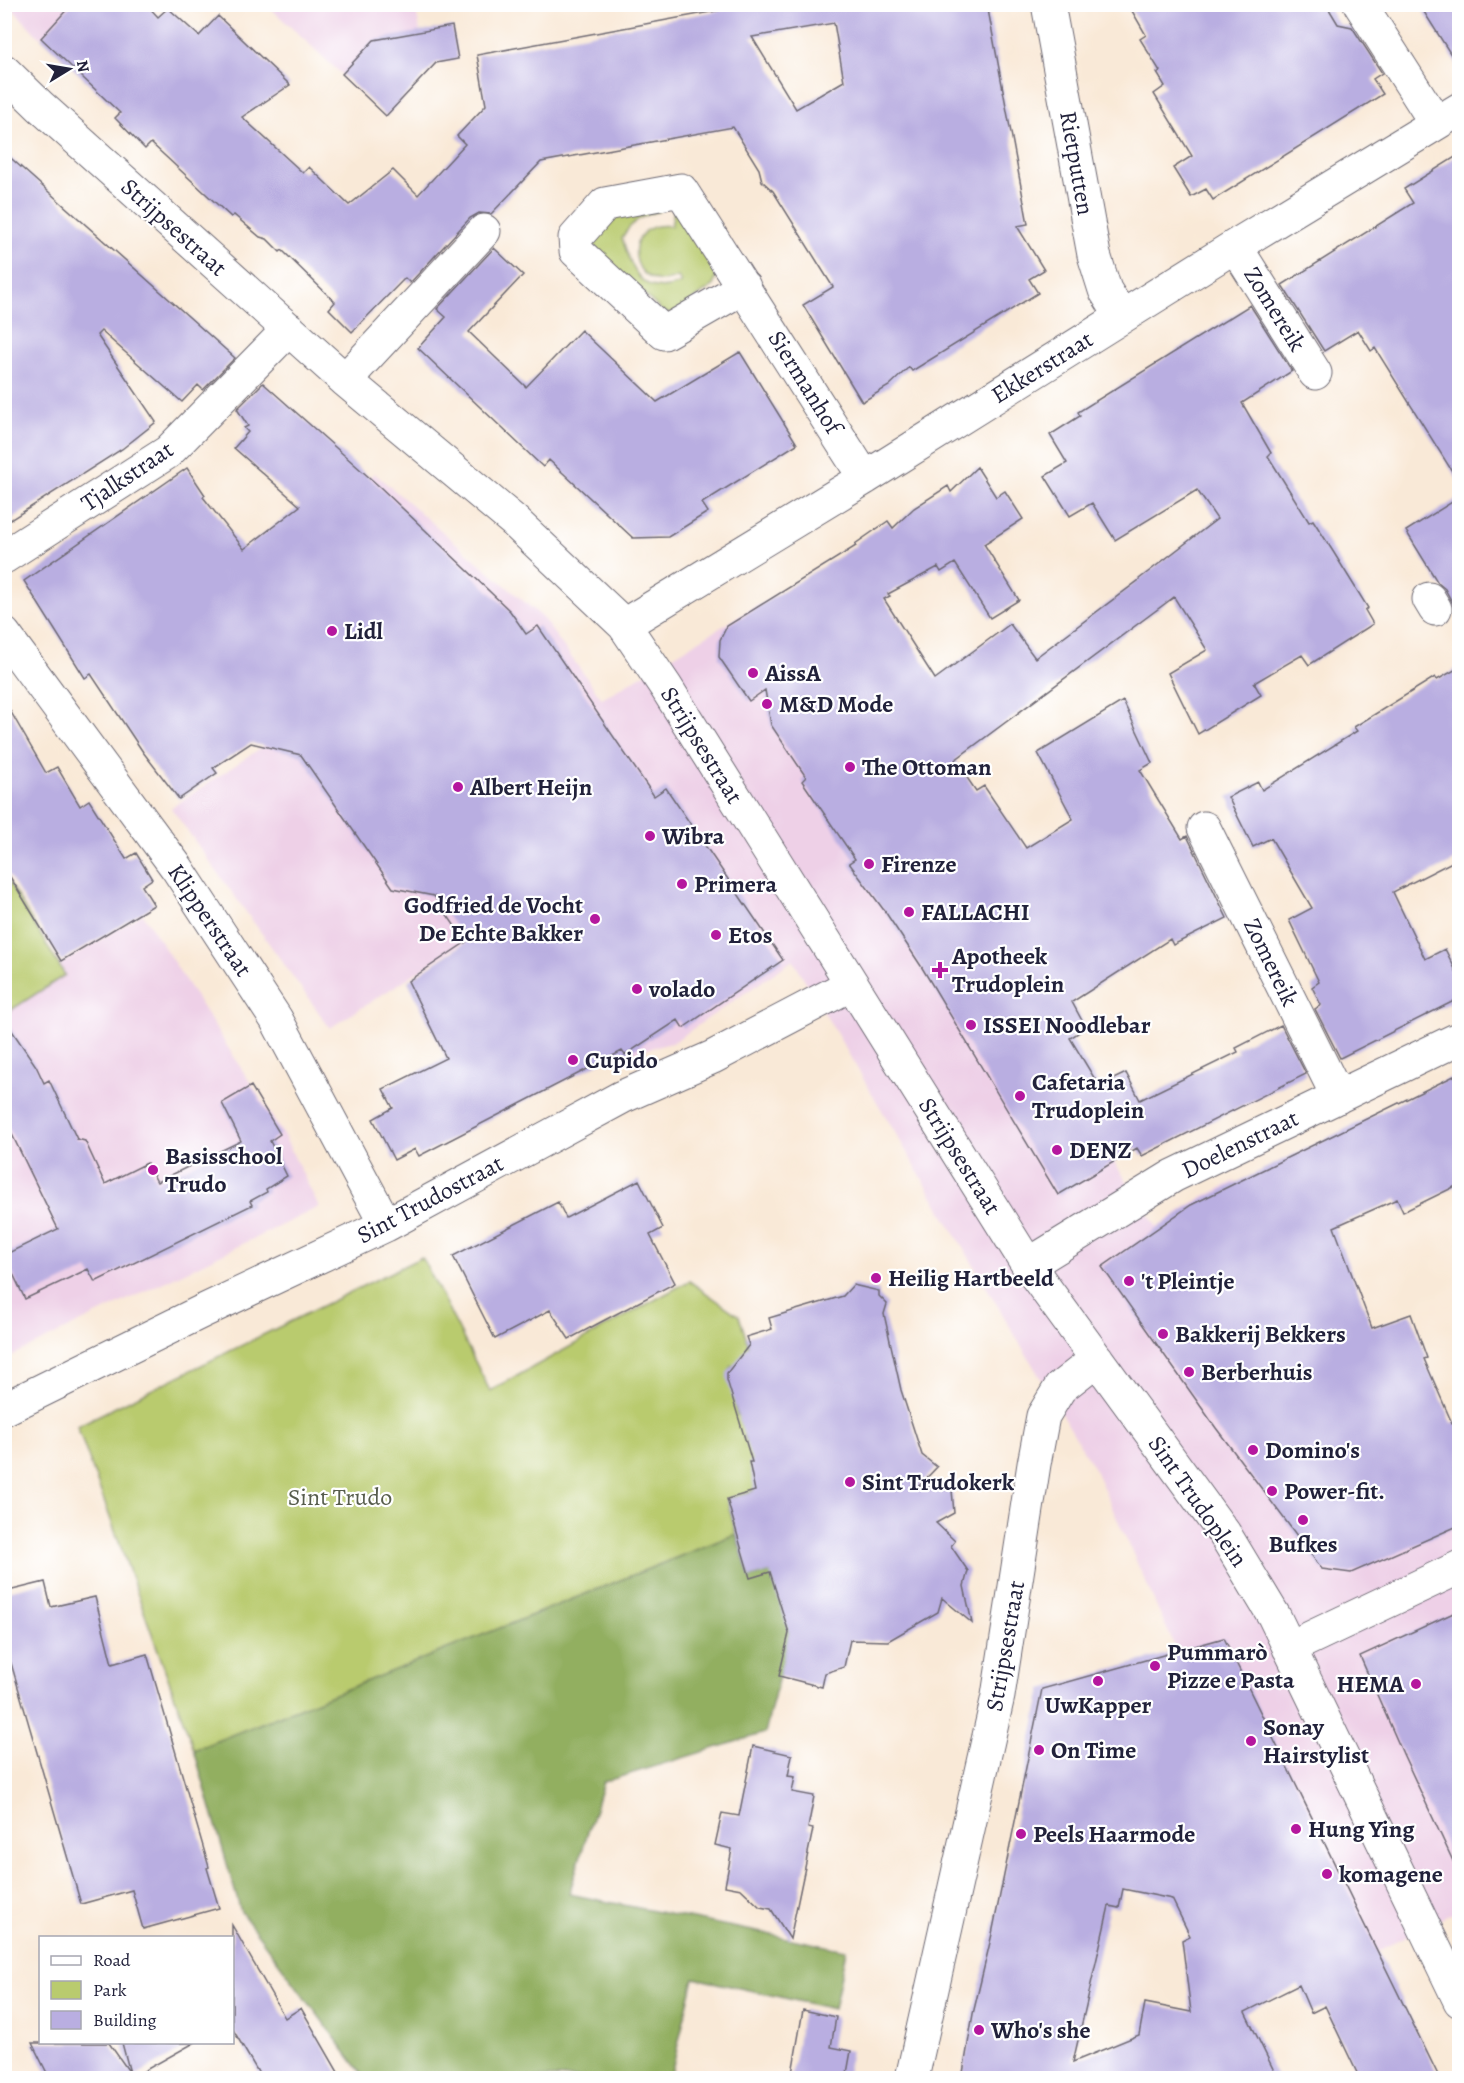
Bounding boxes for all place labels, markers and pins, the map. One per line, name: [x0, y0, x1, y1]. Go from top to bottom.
place label: Lidl: [344, 615, 384, 647]
marker: Lidl: [325, 624, 339, 638]
place label: AissA: [764, 657, 822, 689]
marker: AissA: [746, 666, 760, 680]
place label: M&D Mode: [779, 688, 893, 720]
marker: M&D Mode: [760, 697, 774, 711]
place label: The Ottoman: [862, 751, 992, 783]
marker: The Ottoman: [843, 760, 857, 774]
place label: Albert Heijn: [469, 771, 593, 803]
marker: Albert Heijn: [451, 780, 465, 794]
place label: Wibra: [661, 820, 725, 852]
marker: Wibra: [643, 829, 657, 843]
place label: Firenze: [881, 848, 957, 880]
marker: Firenze: [862, 857, 876, 871]
place label: Primera: [694, 868, 777, 900]
marker: Primera: [675, 877, 689, 891]
place label: Godfried de Vocht De Echte Bakker: [404, 889, 583, 949]
place label: FALLACHI: [921, 896, 1030, 928]
marker: FALLACHI: [902, 905, 916, 919]
marker: Godfried de Vocht De Echte Bakker: [588, 912, 602, 926]
place label: Etos: [728, 919, 772, 951]
marker: Etos: [709, 928, 723, 942]
place label: Apotheek Trudoplein: [951, 940, 1065, 1000]
marker: Apotheek Trudoplein: [933, 963, 947, 977]
place label: volado: [648, 973, 715, 1005]
marker: volado: [630, 982, 644, 996]
place label: ISSEI Noodlebar: [983, 1009, 1151, 1041]
marker: ISSEI Noodlebar: [964, 1018, 978, 1032]
place label: Cupido: [585, 1044, 658, 1076]
marker: Cupido: [566, 1053, 580, 1067]
place label: Cafetaria Trudoplein: [1032, 1066, 1145, 1126]
marker: Cafetaria Trudoplein: [1013, 1089, 1027, 1103]
place label: DENZ: [1069, 1134, 1131, 1166]
place label: Basisschool Trudo: [165, 1140, 283, 1200]
marker: DENZ: [1050, 1143, 1064, 1157]
marker: Basisschool Trudo: [146, 1163, 160, 1177]
place label: Heilig Hartbeeld: [888, 1262, 1054, 1294]
place label: 't Pleintje: [1141, 1265, 1235, 1297]
marker: Heilig Hartbeeld: [869, 1271, 883, 1285]
marker: 't Pleintje: [1122, 1274, 1136, 1288]
place label: Bakkerij Bekkers: [1175, 1318, 1346, 1350]
marker: Bakkerij Bekkers: [1156, 1327, 1170, 1341]
place label: Berberhuis: [1201, 1356, 1313, 1388]
marker: Berberhuis: [1182, 1365, 1196, 1379]
place label: Domino's: [1265, 1434, 1360, 1466]
marker: Domino's: [1246, 1443, 1260, 1457]
place label: Sint Trudokerk: [862, 1466, 1015, 1498]
marker: Sint Trudokerk: [843, 1475, 857, 1489]
place label: Power-fit.: [1284, 1475, 1385, 1507]
marker: Power-fit.: [1265, 1484, 1279, 1498]
marker: Bufkes: [1296, 1513, 1310, 1527]
place label: Bufkes: [1268, 1528, 1338, 1560]
place label: Pummarò Pizze e Pasta: [1167, 1636, 1295, 1696]
marker: Pummarò Pizze e Pasta: [1148, 1659, 1162, 1673]
place label: HEMA: [1337, 1668, 1405, 1700]
marker: UwKapper: [1091, 1674, 1105, 1688]
marker: HEMA: [1409, 1677, 1423, 1691]
place label: UwKapper: [1045, 1689, 1151, 1721]
place label: Sonay Hairstylist: [1263, 1711, 1369, 1771]
place label: On Time: [1051, 1734, 1136, 1766]
marker: Sonay Hairstylist: [1244, 1734, 1258, 1748]
marker: On Time: [1032, 1743, 1046, 1757]
place label: Hung Ying: [1308, 1813, 1415, 1845]
place label: Peels Haarmode: [1033, 1818, 1195, 1850]
marker: Hung Ying: [1289, 1822, 1303, 1836]
marker: Peels Haarmode: [1014, 1827, 1028, 1841]
place label: komagene: [1339, 1858, 1443, 1890]
marker: komagene: [1320, 1867, 1334, 1881]
place label: Who's she: [990, 2014, 1091, 2046]
marker: Who's she: [972, 2023, 986, 2037]

